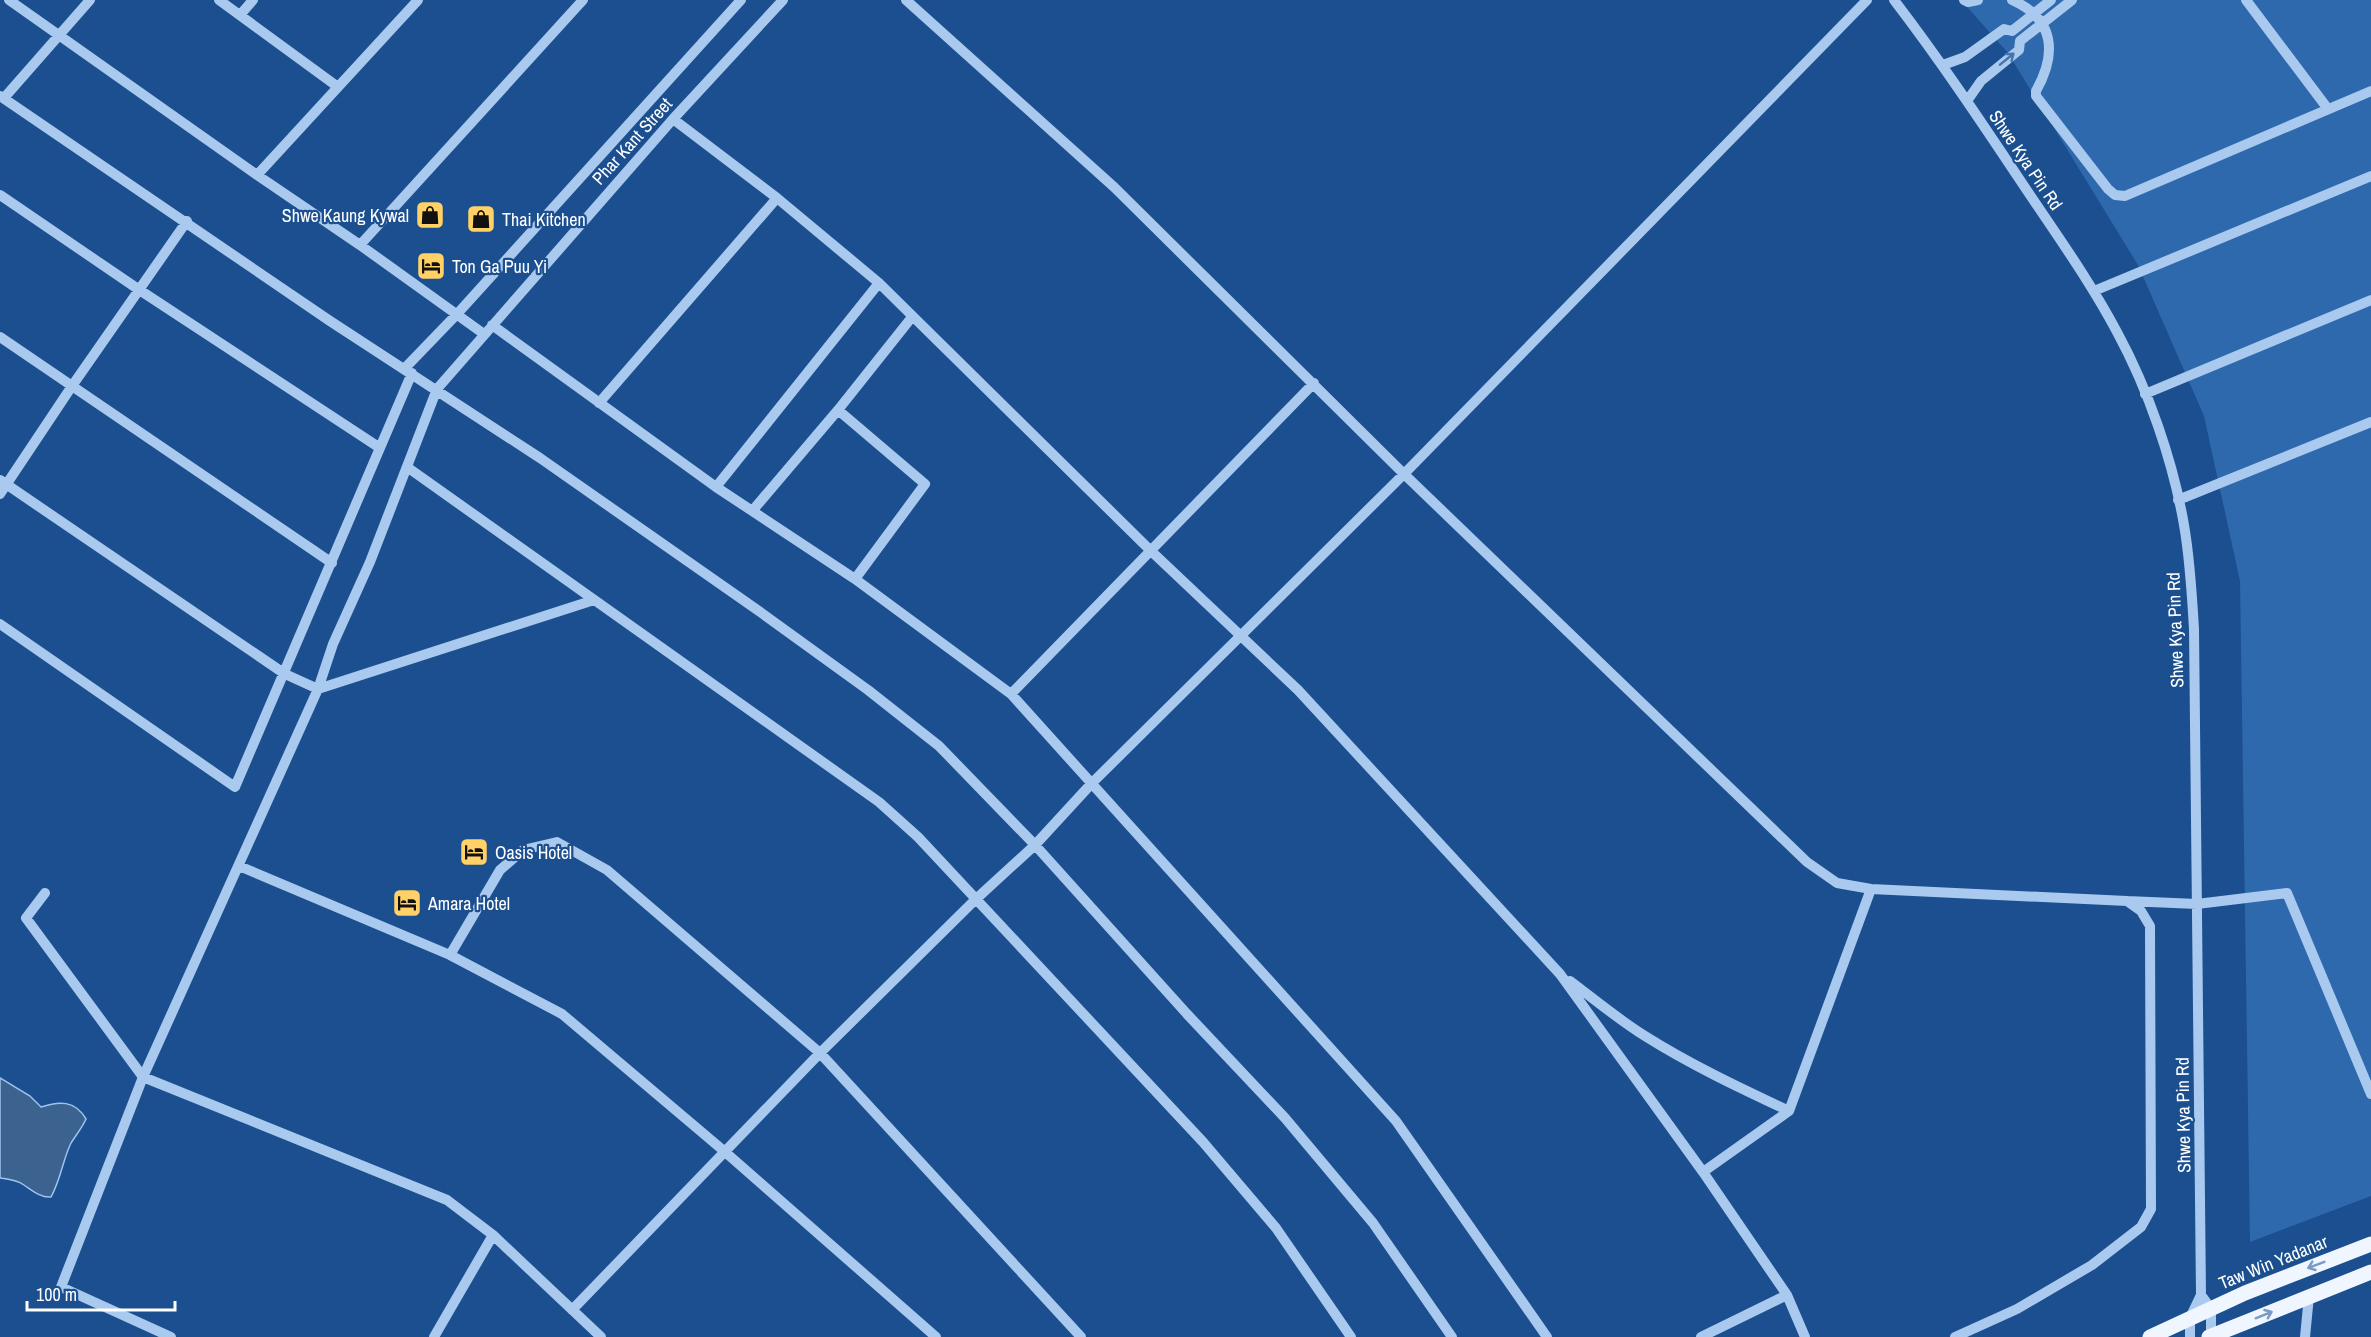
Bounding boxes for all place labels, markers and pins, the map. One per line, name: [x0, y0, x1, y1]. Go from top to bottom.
shop icon: Shwe Kaung Kywal: [414, 199, 446, 231]
place label: Shwe Kaung Kywal: [282, 203, 409, 228]
shop icon: Thai Kitchen: [465, 203, 497, 235]
place label: Thai Kitchen: [502, 207, 586, 232]
hotel icon: Ton Ga Puu Yi: [415, 250, 447, 282]
place label: Ton Ga Puu Yi: [452, 254, 547, 279]
hotel icon: Oasis Hotel: [458, 836, 490, 868]
place label: Oasis Hotel: [495, 840, 572, 865]
hotel icon: Amara Hotel: [391, 887, 423, 919]
place label: Amara Hotel: [427, 891, 510, 916]

